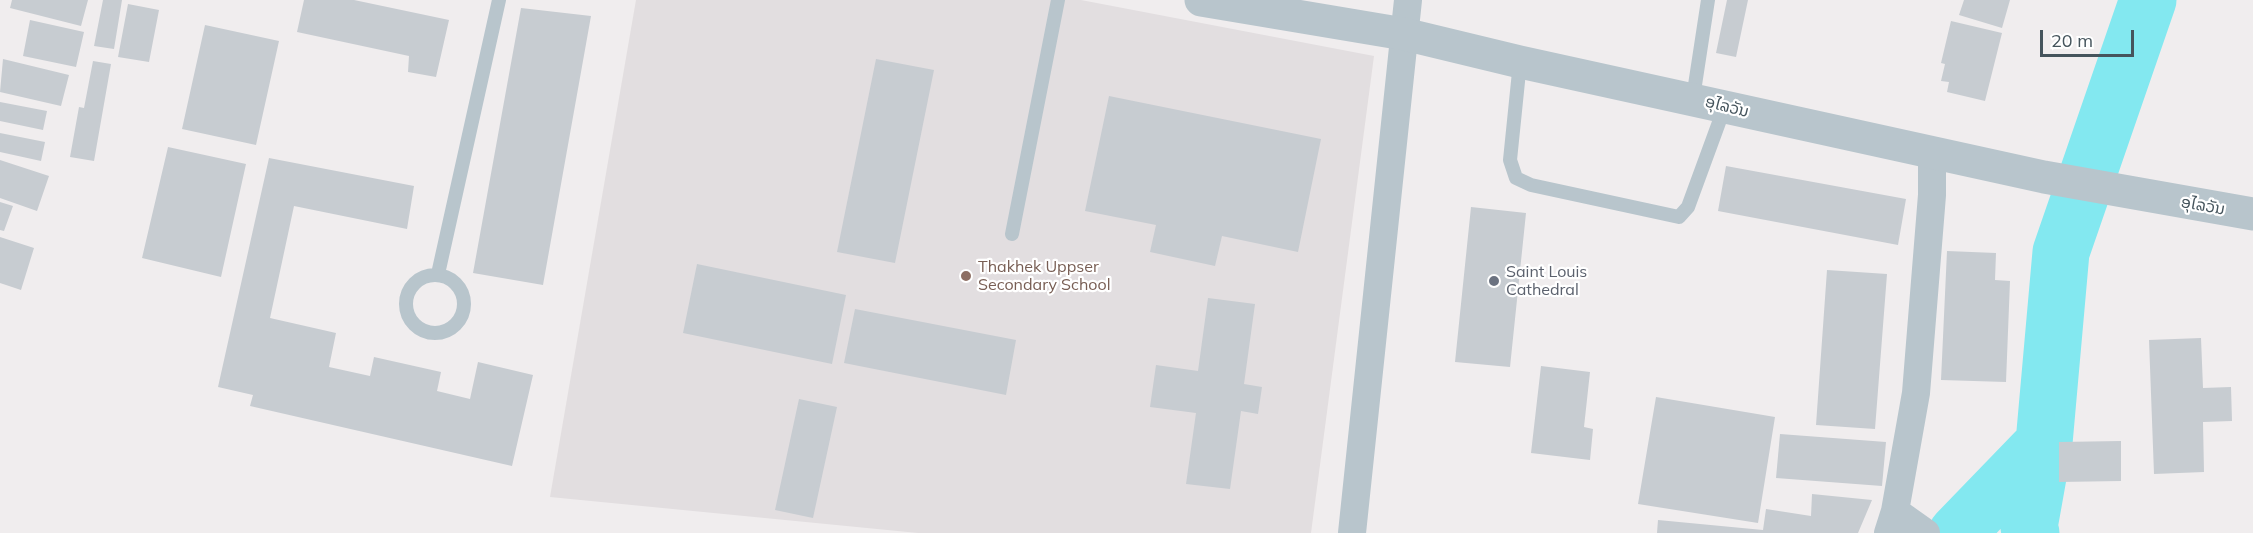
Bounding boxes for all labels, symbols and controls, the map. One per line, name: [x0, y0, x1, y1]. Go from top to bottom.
scale bar: [2043, 18, 2138, 56]
text: 20 m: [2051, 29, 2093, 52]
street label: ອຸໄລວັນ: [1703, 92, 1751, 122]
street label: ອຸໄລວັນ: [2180, 193, 2226, 219]
place label: Thakhek Uppser Secondary School: [978, 257, 1110, 295]
place label: Saint Louis Cathedral: [1506, 262, 1587, 300]
marker: Thakhek Uppser Secondary School: [959, 269, 973, 283]
marker: Saint Louis Cathedral: [1487, 274, 1501, 288]

